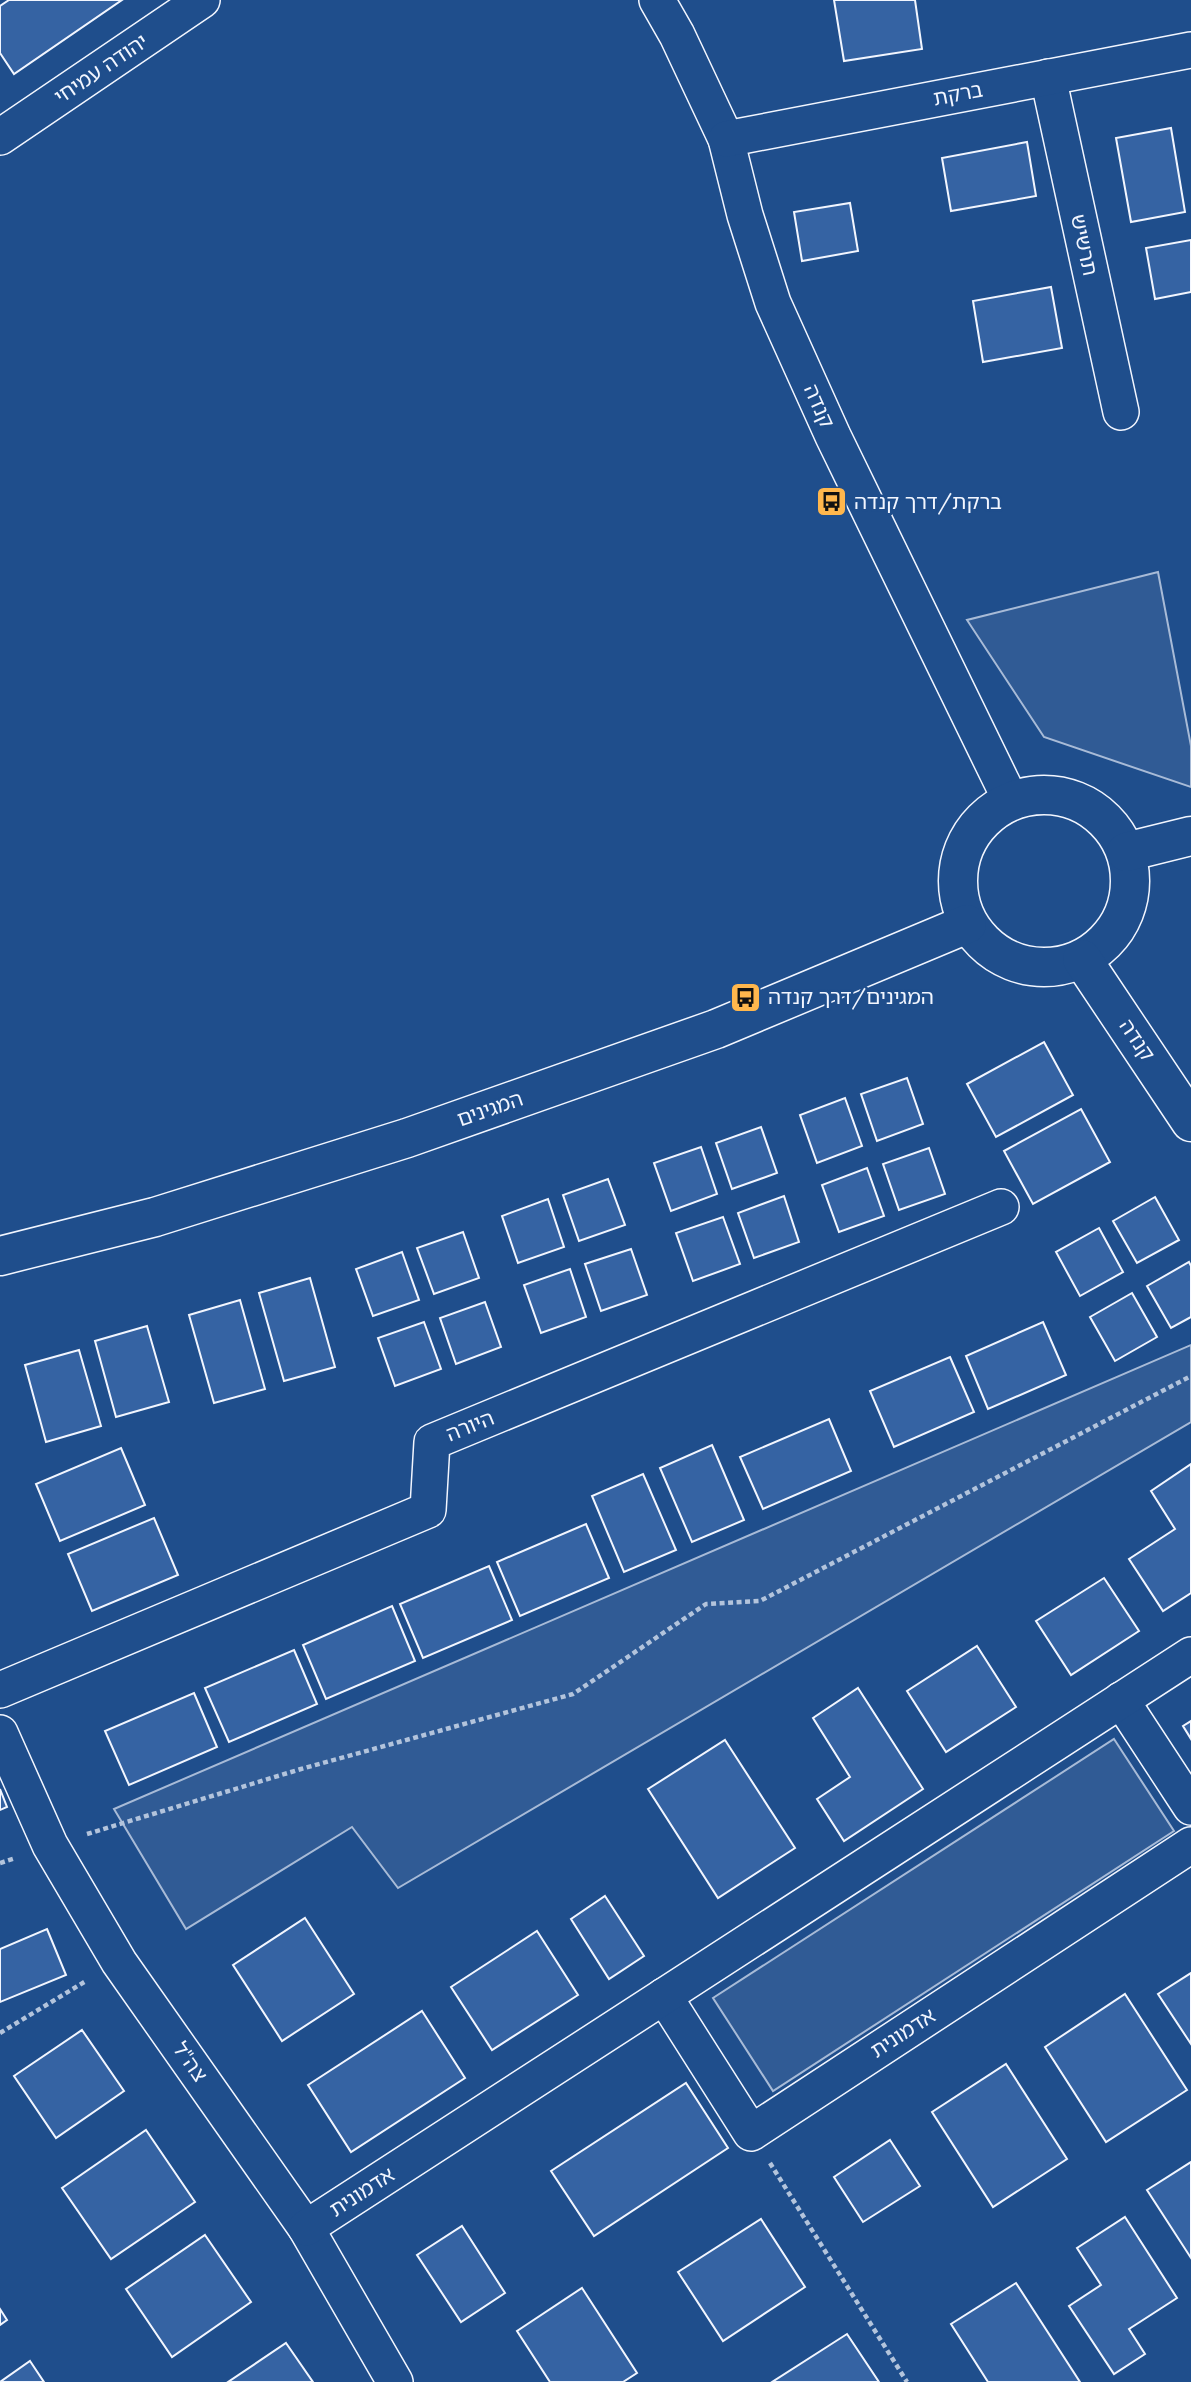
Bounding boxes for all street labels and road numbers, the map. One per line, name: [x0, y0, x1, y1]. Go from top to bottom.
street label: יהודה עמיחי: [49, 27, 153, 110]
street label: ברקת: [931, 75, 985, 112]
street label: תרשיש: [1065, 212, 1104, 278]
street label: קנדה: [798, 380, 841, 432]
street label: קנדה: [1114, 1013, 1161, 1066]
street label: המגינים: [453, 1085, 526, 1132]
street label: היורה: [442, 1404, 498, 1447]
street label: אדמונית: [865, 2002, 940, 2064]
street label: צה"ל: [167, 2036, 214, 2087]
street label: אדמונית: [324, 2161, 399, 2223]

